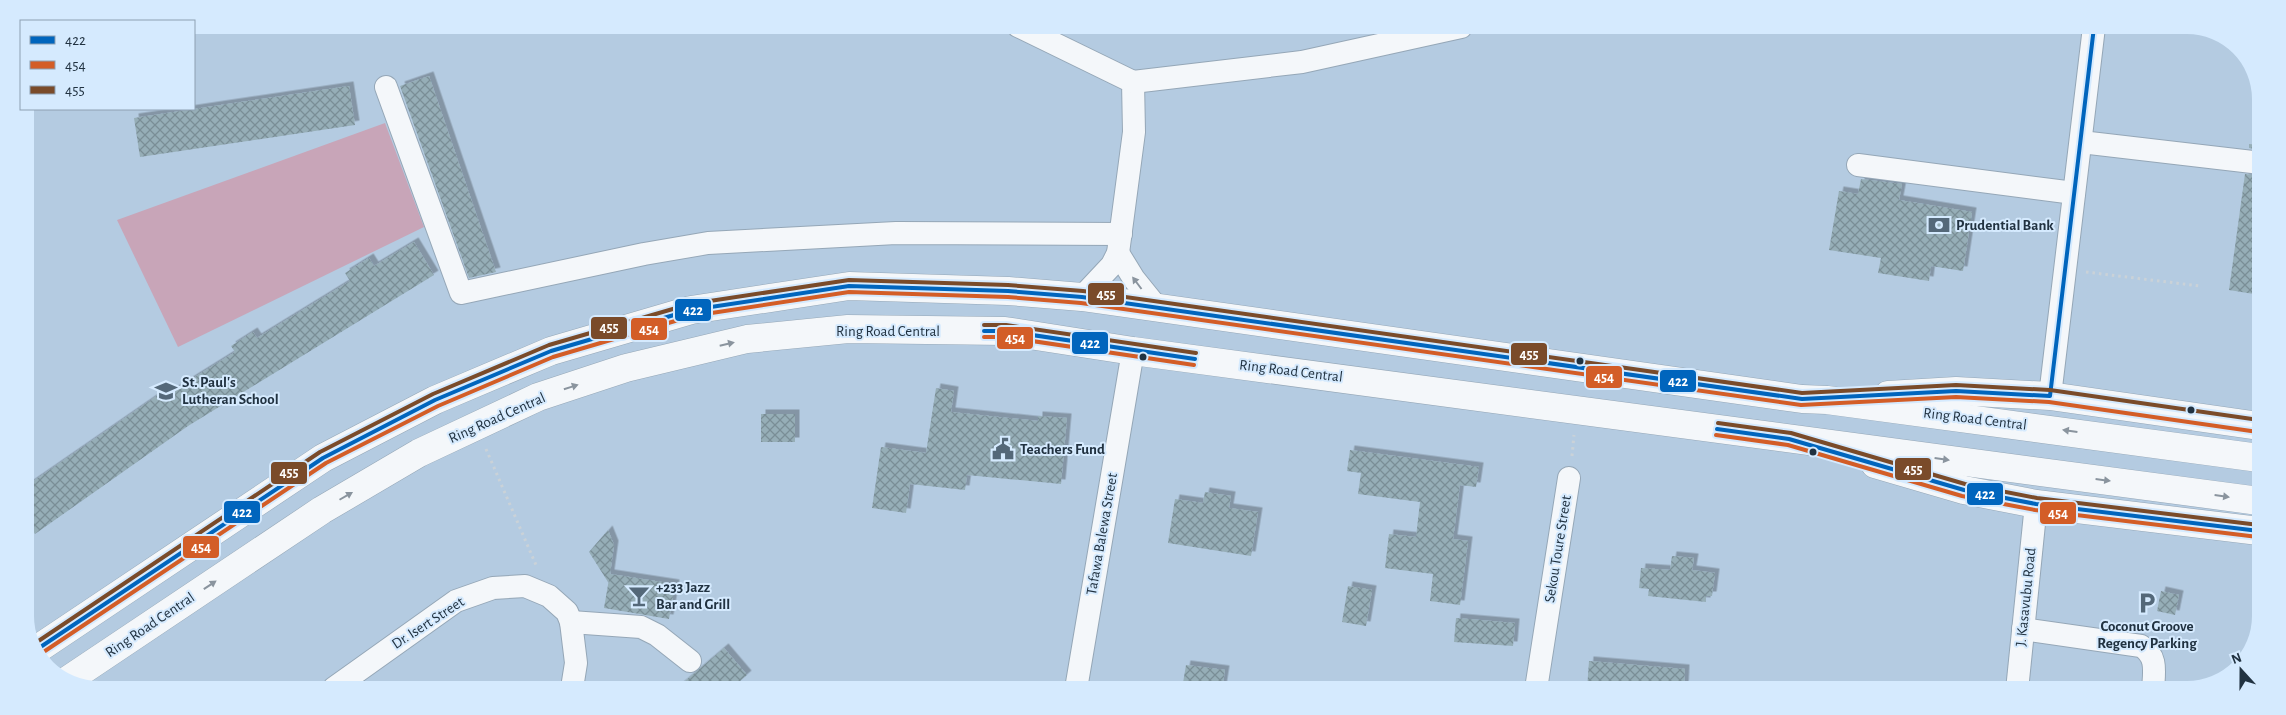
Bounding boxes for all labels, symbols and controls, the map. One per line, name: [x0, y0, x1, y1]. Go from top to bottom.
legend: [20, 20, 195, 110]
text: 422: [65, 33, 86, 48]
text: 454: [65, 58, 86, 73]
text: 455: [65, 83, 85, 98]
bank icon: Prudential Bank: [1926, 212, 1952, 238]
place label: Prudential Bank: [1956, 218, 2054, 233]
one-way arrow: [1131, 277, 1142, 290]
line badge: 455: [1087, 282, 1125, 306]
text: 455: [1096, 288, 1116, 302]
line badge: 422: [674, 298, 712, 322]
text: 422: [683, 304, 704, 318]
line badge: 455: [590, 316, 628, 340]
line badge: 454: [630, 317, 668, 341]
text: 455: [599, 321, 619, 335]
text: 454: [639, 323, 659, 337]
street label: Ring Road Central: [836, 324, 940, 339]
line badge: 454: [996, 326, 1034, 350]
line badge: 422: [1071, 331, 1109, 355]
text: 454: [1005, 332, 1025, 346]
text: 422: [1080, 337, 1101, 351]
one-way arrow: [720, 340, 735, 348]
line badge: 455: [1510, 342, 1548, 366]
text: 455: [1519, 348, 1539, 362]
unlabelled marker: [1138, 352, 1148, 362]
unlabelled marker: [1575, 356, 1585, 366]
street label: Ring Road Central: [1238, 357, 1344, 385]
line badge: 454: [1585, 365, 1623, 389]
line badge: 422: [1659, 369, 1697, 393]
text: 454: [1594, 371, 1614, 385]
place label: St. Paul's Lutheran School: [182, 375, 279, 407]
text: 422: [1668, 375, 1689, 389]
school or university icon: St. Paul's Lutheran School: [153, 378, 179, 404]
one-way arrow: [563, 382, 578, 390]
street label: Ring Road Central: [446, 390, 548, 446]
street label: Ring Road Central: [1922, 405, 2028, 433]
unlabelled marker: [2186, 405, 2196, 415]
one-way arrow: [2062, 427, 2078, 435]
public building icon: Teachers Fund: [990, 436, 1016, 462]
place label: Teachers Fund: [1020, 442, 1105, 457]
unlabelled marker: [1808, 447, 1818, 457]
one-way arrow: [1934, 455, 1950, 463]
line badge: 455: [1894, 457, 1932, 481]
line badge: 455: [270, 461, 308, 485]
text: 455: [1903, 463, 1923, 477]
text: 455: [279, 466, 299, 480]
street label: Tafawa Balewa Street: [1084, 472, 1120, 596]
one-way arrow: [2095, 476, 2111, 484]
line badge: 422: [1966, 482, 2004, 506]
text: 422: [1975, 488, 1996, 502]
one-way arrow: [340, 491, 353, 500]
one-way arrow: [2214, 492, 2230, 500]
street label: Sekou Toure Street: [1542, 494, 1574, 604]
line badge: 422: [223, 500, 261, 524]
line badge: 454: [2039, 501, 2077, 525]
text: 422: [232, 506, 253, 520]
text: 454: [2048, 507, 2068, 521]
line badge: 454: [182, 535, 220, 559]
text: 454: [191, 541, 211, 555]
street label: J. Kasavubu Road: [2013, 547, 2039, 647]
one-way arrow: [204, 580, 217, 590]
place label: +233 Jazz Bar and Grill: [656, 580, 730, 612]
bar icon: +233 Jazz Bar and Grill: [626, 583, 652, 609]
street label: Ring Road Central: [103, 590, 197, 660]
parking icon: Coconut Groove Regency Parking: [2134, 590, 2160, 616]
street label: Dr. Isert Street: [389, 594, 467, 652]
place label: Coconut Groove Regency Parking: [2097, 619, 2197, 651]
north arrow: [2216, 645, 2266, 695]
text: N: [2230, 651, 2244, 667]

